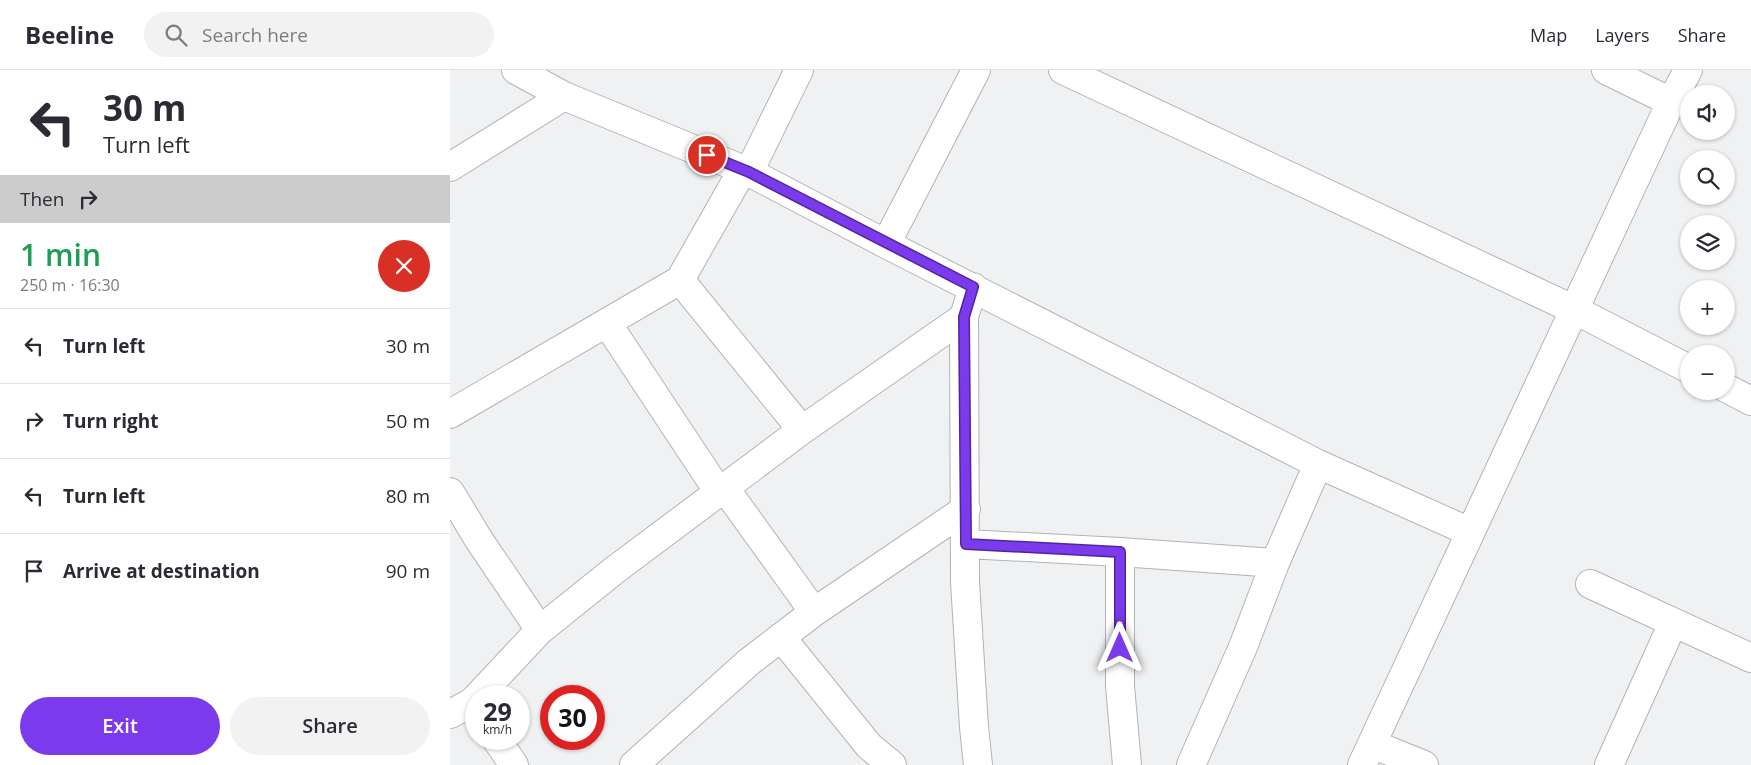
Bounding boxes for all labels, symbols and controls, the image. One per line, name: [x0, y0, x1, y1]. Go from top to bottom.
search box: [144, 12, 494, 57]
text: Beeline: [25, 18, 114, 51]
icon: search: [162, 21, 190, 49]
text: Search here: [202, 22, 308, 48]
text: Map: [1530, 23, 1567, 47]
text: Layers: [1595, 23, 1650, 47]
text: Share: [1678, 23, 1726, 47]
text: 30 m: [103, 84, 186, 131]
map controls: [1680, 85, 1735, 400]
button: sound: [1680, 85, 1735, 140]
icon: left: [20, 90, 85, 155]
text: Turn left: [103, 129, 190, 159]
pin: [686, 134, 728, 176]
icon: arrive: [693, 141, 721, 169]
button: search: [1680, 150, 1735, 205]
icon: right: [74, 185, 102, 213]
text: Then: [20, 186, 64, 212]
button: layers: [1680, 215, 1735, 270]
text: 1 min: [20, 234, 101, 275]
button: close: [378, 240, 430, 292]
text: 250 m · 16:30: [20, 274, 120, 296]
button: +: [1680, 280, 1735, 335]
icon: left: [20, 332, 48, 360]
text: Turn left: [63, 333, 145, 359]
text: 30 m: [386, 333, 430, 359]
button: −: [1680, 345, 1735, 400]
icon: right: [20, 407, 48, 435]
text: Turn right: [63, 408, 158, 434]
text: 50 m: [386, 408, 430, 434]
icon: left: [20, 482, 48, 510]
text: Turn left: [63, 483, 145, 509]
text: 80 m: [386, 483, 430, 509]
icon: arrive: [20, 557, 48, 585]
text: Arrive at destination: [63, 558, 260, 584]
text: 90 m: [386, 558, 430, 584]
position arrow: [1093, 621, 1145, 673]
speed limit sign: 30: [540, 685, 605, 750]
text: 29: [483, 694, 512, 728]
button: Exit: [20, 697, 220, 755]
button: Share: [230, 697, 430, 755]
text: km/h: [483, 721, 512, 738]

